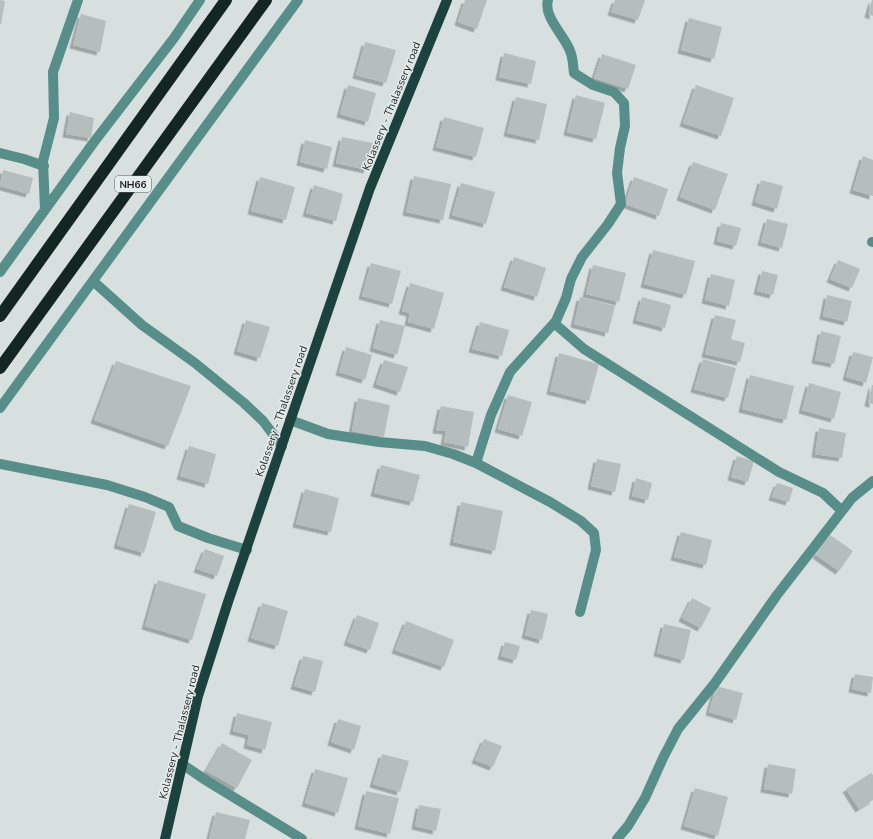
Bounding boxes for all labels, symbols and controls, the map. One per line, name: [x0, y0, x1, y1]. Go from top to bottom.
street label: Kolassery - Thalassery road: [359, 39, 424, 173]
road number: NH66: [115, 176, 151, 192]
street label: Kolassery - Thalassery road: [252, 344, 311, 479]
street label: Kolassery - Thalassery road: [156, 663, 203, 801]

